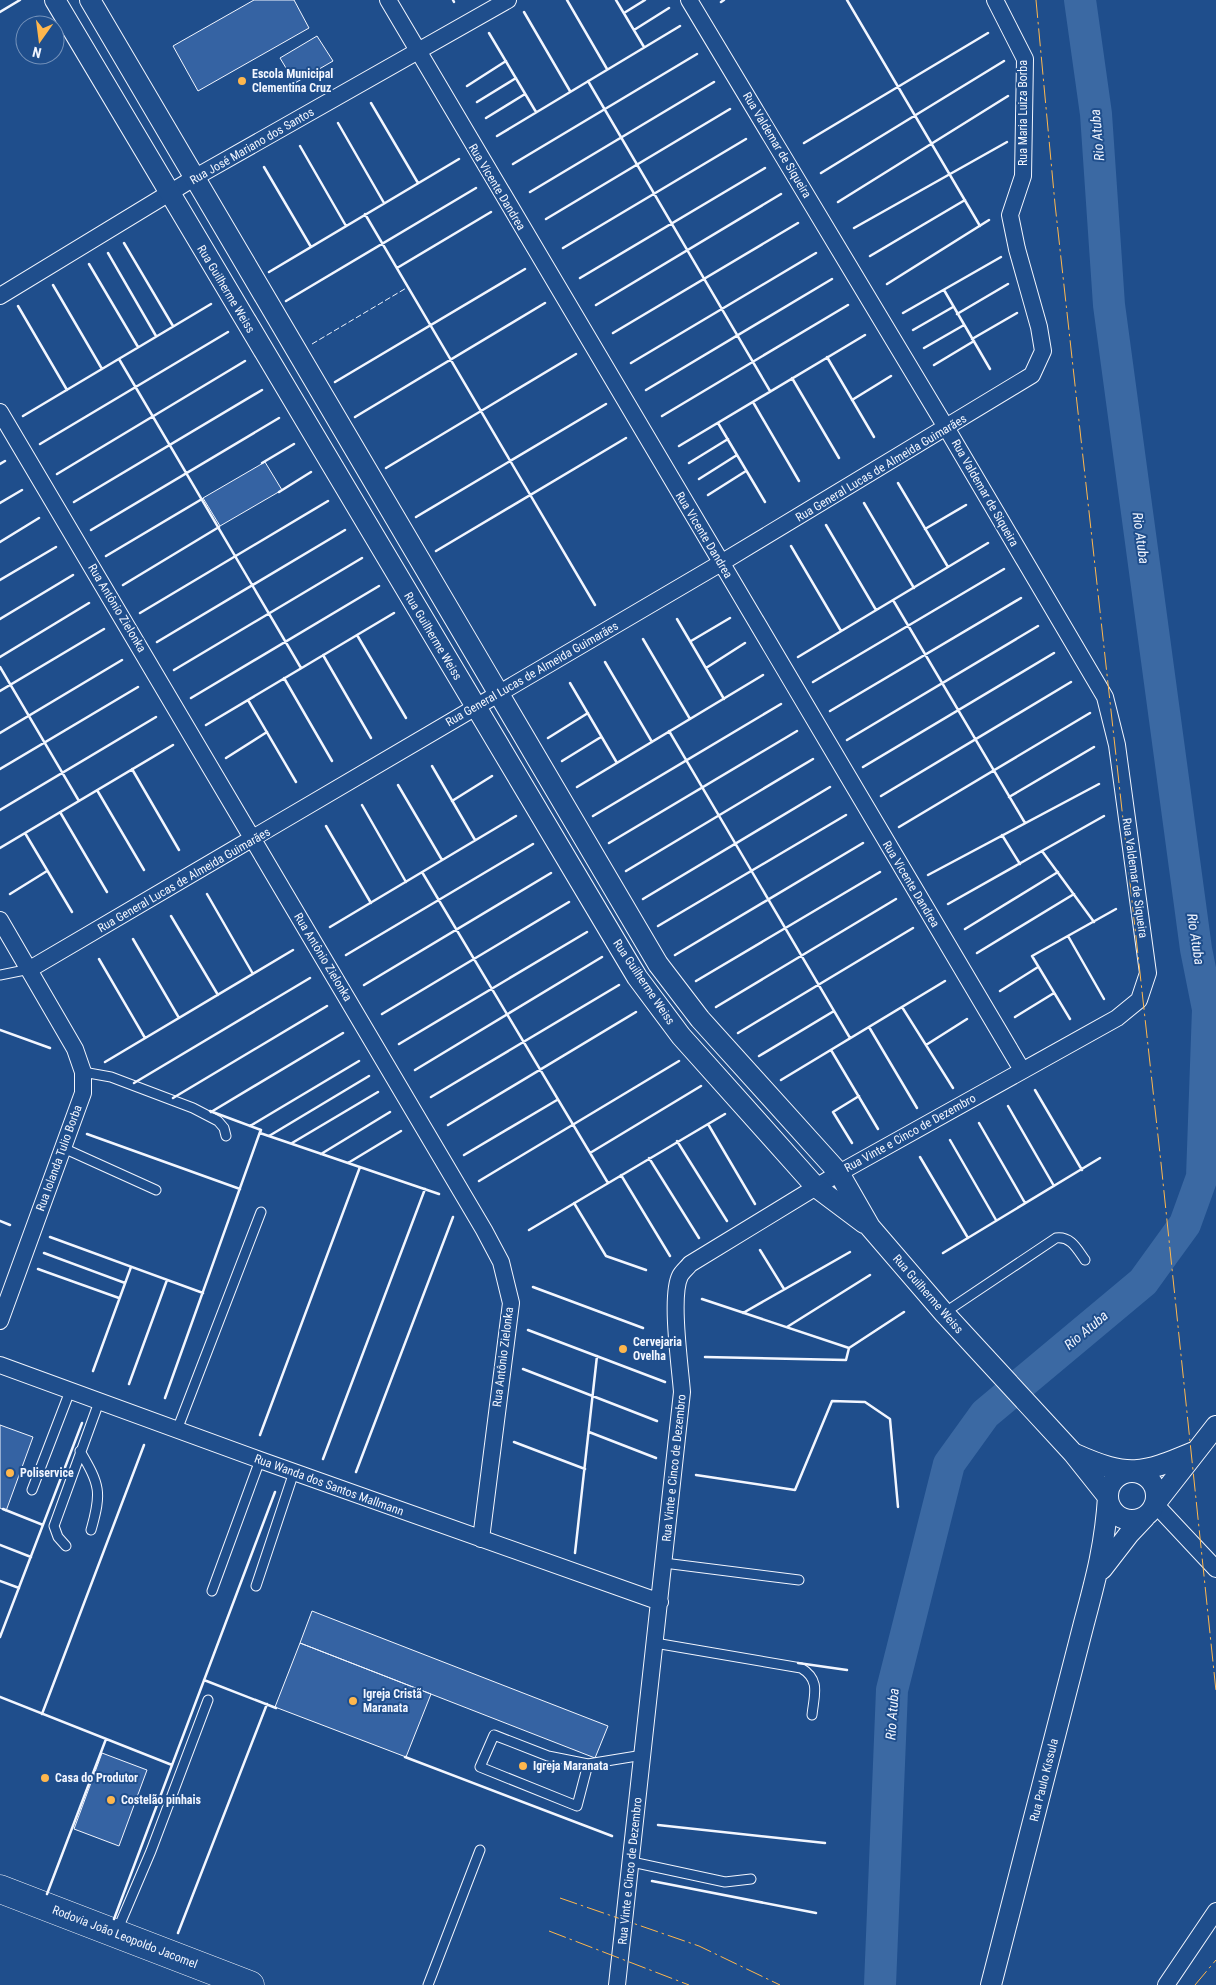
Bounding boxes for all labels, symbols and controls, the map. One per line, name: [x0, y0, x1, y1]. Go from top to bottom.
north arrow: [15, 15, 65, 65]
text: N: [31, 44, 43, 61]
street label: Rua Maria Luiza Borba: [1016, 60, 1030, 166]
place label: Escola Municipal Clementina Cruz: [252, 67, 333, 95]
marker: Escola Municipal Clementina Cruz: [236, 75, 248, 87]
street label: Rua Valdemar de Siqueira: [740, 90, 814, 201]
street label: Rua José Mariano dos Santos: [188, 105, 316, 187]
water label: Rio Atuba: [1087, 108, 1107, 162]
street label: Rua Vicente Dandrea: [466, 141, 528, 233]
street label: Rua Guilherme Weiss: [194, 243, 258, 335]
street label: Rua General Lucas de Almeida Guimarães: [793, 411, 969, 525]
street label: Rua Valdemar de Siqueira: [949, 437, 1021, 549]
street label: Rua Vicente Dandrea: [673, 489, 735, 581]
water label: Rio Atuba: [1129, 511, 1153, 565]
street label: Rua Antônio Zielonka: [85, 561, 149, 655]
street label: Rua Guilherme Weiss: [401, 590, 465, 682]
street label: Rua General Lucas de Almeida Guimarães: [443, 619, 621, 729]
street label: Rua Valdemar de Siqueira: [1120, 817, 1150, 939]
street label: Rua General Lucas de Almeida Guimarães: [95, 825, 273, 935]
street label: Rua Vicente Dandrea: [880, 838, 942, 930]
street label: Rua Antônio Zielonka: [291, 910, 355, 1004]
water label: Rio Atuba: [1184, 912, 1208, 966]
street label: Rua Guilherme Weiss: [610, 937, 678, 1027]
street label: Rua Vinte e Cinco de Dezembro: [842, 1091, 978, 1175]
street label: Rua Iolanda Tulio Borba: [33, 1103, 85, 1213]
street label: Rua Guilherme Weiss: [890, 1252, 966, 1336]
street label: Rua Antônio Zielonka: [490, 1306, 516, 1408]
water label: Rio Atuba: [1061, 1307, 1111, 1353]
place label: Cervejaria Ovelha: [633, 1335, 682, 1363]
marker: Cervejaria Ovelha: [617, 1343, 629, 1355]
street label: Rua Vinte e Cinco de Dezembro: [659, 1394, 689, 1542]
street label: Rua Wanda dos Santos Mallmann: [252, 1451, 406, 1519]
place label: Poliservice: [20, 1466, 74, 1480]
marker: Poliservice: [4, 1467, 16, 1479]
place label: Igreja Cristã Maranata: [363, 1687, 422, 1715]
water label: Rio Atuba: [882, 1688, 902, 1740]
marker: Igreja Cristã Maranata: [347, 1695, 359, 1707]
street label: Rua Paulo Kissula: [1027, 1737, 1061, 1823]
place label: Igreja Maranata: [533, 1759, 609, 1773]
marker: Igreja Maranata: [517, 1760, 529, 1772]
place label: Casa do Produtor: [55, 1771, 138, 1785]
marker: Casa do Produtor: [39, 1772, 51, 1784]
place label: Costelão pinhais: [121, 1793, 202, 1807]
marker: Costelão pinhais: [105, 1794, 117, 1806]
street label: Rua Vinte e Cinco de Dezembro: [615, 1797, 645, 1945]
street label: Rodovia João Leopoldo Jacomel: [50, 1903, 200, 1971]

